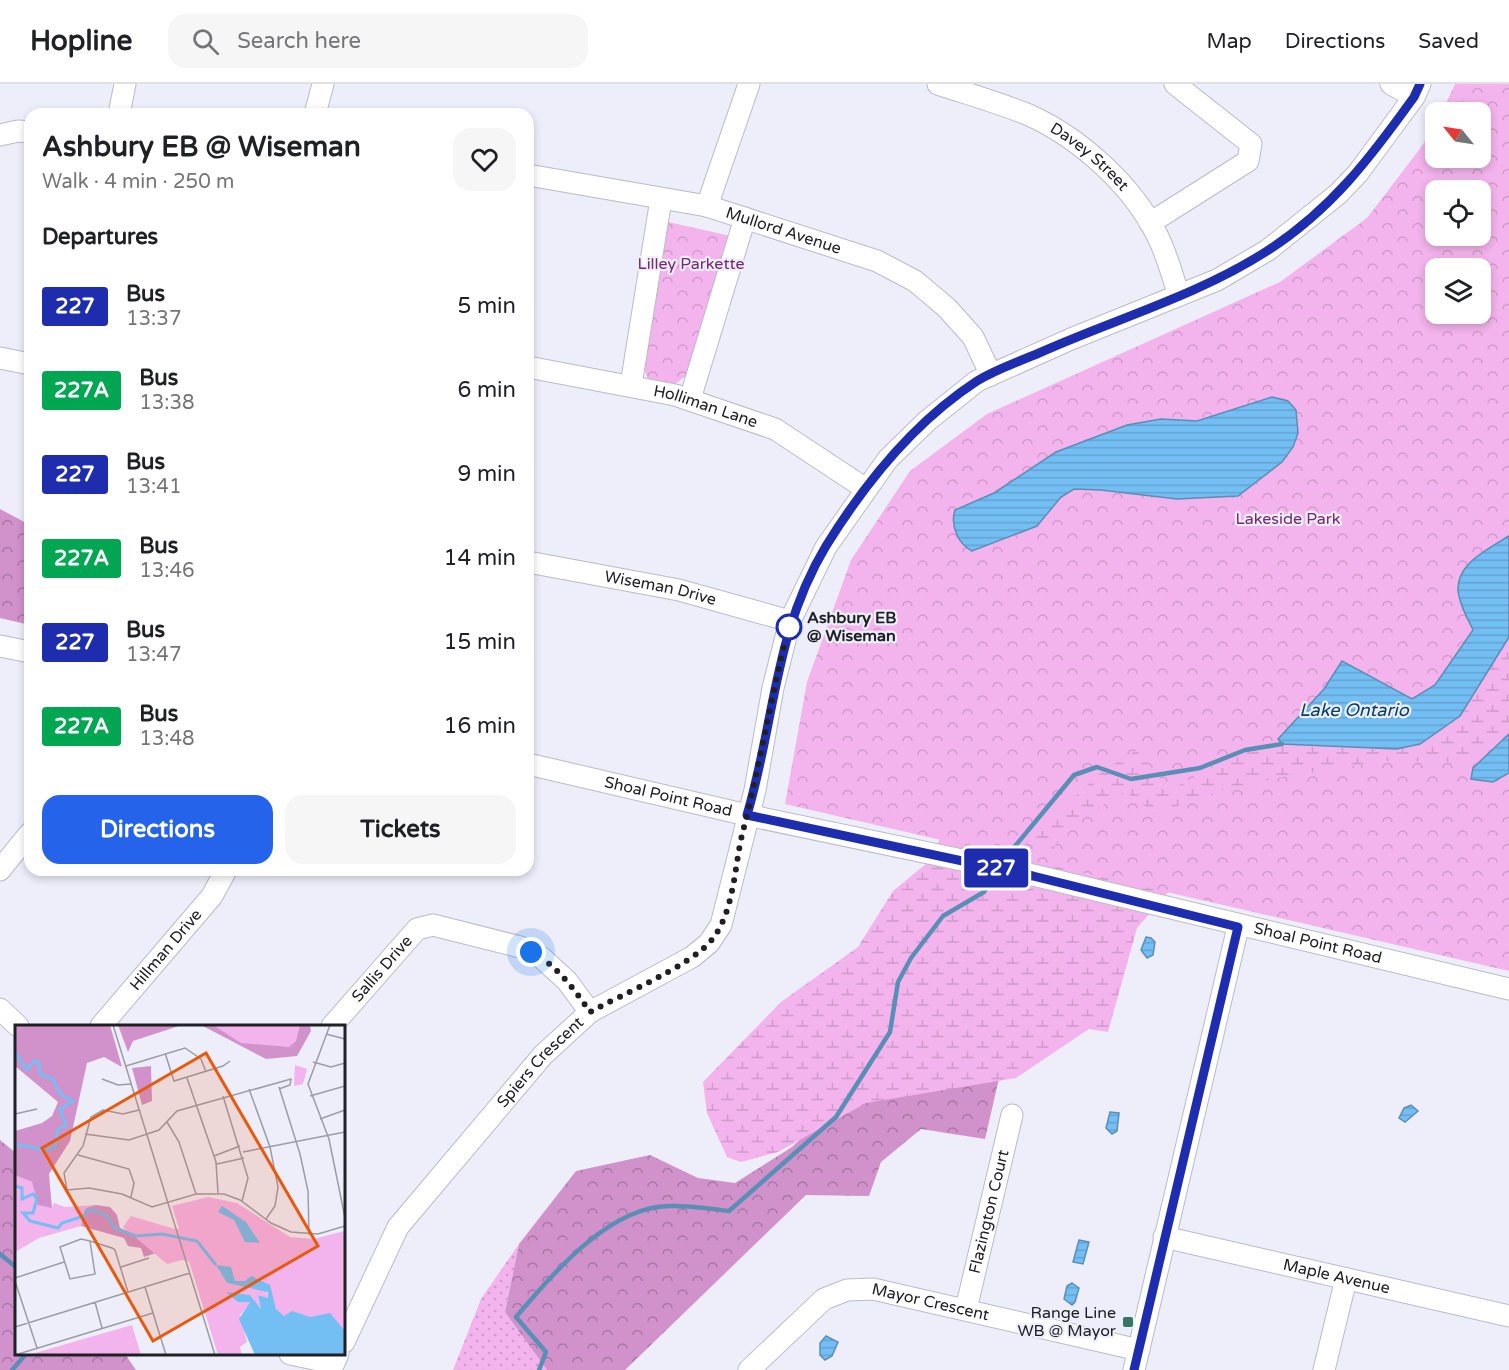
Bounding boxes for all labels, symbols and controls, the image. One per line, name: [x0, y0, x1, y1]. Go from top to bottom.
search box: [168, 14, 588, 68]
text: Hopline: [30, 24, 132, 58]
icon: search: [189, 25, 222, 58]
text: Search here: [237, 28, 361, 54]
text: Map: [1206, 29, 1252, 54]
text: Directions: [1285, 29, 1385, 54]
text: Saved: [1418, 29, 1479, 54]
north arrow: [1425, 102, 1491, 168]
map controls: [1425, 102, 1491, 324]
street label: Davey Street: [1046, 118, 1133, 195]
button: heart: [453, 128, 516, 191]
text: Ashbury EB @ Wiseman: [42, 130, 361, 164]
text: Walk · 4 min · 250 m: [42, 170, 234, 194]
button: locate: [1425, 180, 1491, 246]
street label: Mullord Avenue: [723, 203, 844, 259]
text: Departures: [42, 224, 158, 250]
park label: Lilley Parkette: [637, 254, 745, 274]
button: layers: [1425, 258, 1491, 324]
text: Bus: [126, 281, 165, 307]
text: 5 min: [457, 293, 516, 319]
text: 227: [55, 294, 95, 319]
text: 13:37: [126, 307, 181, 331]
text: Bus: [139, 365, 178, 391]
text: 6 min: [457, 377, 516, 403]
text: 227A: [54, 378, 109, 403]
street label: Holliman Lane: [652, 381, 760, 432]
text: 13:38: [139, 391, 195, 415]
text: Bus: [126, 449, 165, 475]
text: 9 min: [457, 461, 516, 487]
text: 227: [55, 462, 95, 487]
text: 13:41: [126, 475, 181, 499]
park label: Lakeside Park: [1236, 509, 1341, 529]
text: Bus: [139, 533, 178, 559]
text: 14 min: [444, 545, 516, 571]
text: 227A: [54, 546, 109, 571]
text: 13:46: [139, 559, 195, 583]
street label: Wiseman Drive: [603, 566, 719, 610]
place label: Ashbury EB @ Wiseman: [807, 608, 896, 646]
marker: Ashbury EB @ Wiseman: [776, 614, 802, 640]
text: Bus: [126, 617, 165, 643]
text: 15 min: [444, 629, 516, 655]
text: 227: [55, 630, 95, 655]
text: 13:47: [126, 643, 181, 667]
water label: Lake Ontario: [1299, 699, 1410, 721]
text: Bus: [139, 701, 178, 727]
text: 16 min: [444, 713, 516, 739]
text: 227A: [54, 714, 109, 739]
text: 13:48: [139, 727, 195, 751]
street label: Shoal Point Road: [602, 772, 734, 821]
button: Directions: [42, 795, 273, 864]
button: Tickets: [285, 795, 516, 864]
line badge: 227: [962, 848, 1030, 888]
text: 227: [976, 856, 1016, 881]
street label: Hillman Drive: [126, 905, 206, 995]
street label: Shoal Point Road: [1252, 918, 1384, 968]
street label: Sallis Drive: [348, 931, 417, 1006]
your location: [516, 937, 546, 967]
street label: Spiers Crescent: [493, 1013, 588, 1112]
inset map: [15, 1025, 345, 1355]
street label: Flazington Court: [965, 1148, 1013, 1276]
street label: Maple Avenue: [1281, 1255, 1392, 1298]
street label: Mayor Crescent: [870, 1279, 991, 1325]
place label: Range Line WB @ Mayor: [1017, 1303, 1117, 1341]
marker: Range Line WB @ Mayor: [1121, 1315, 1135, 1329]

